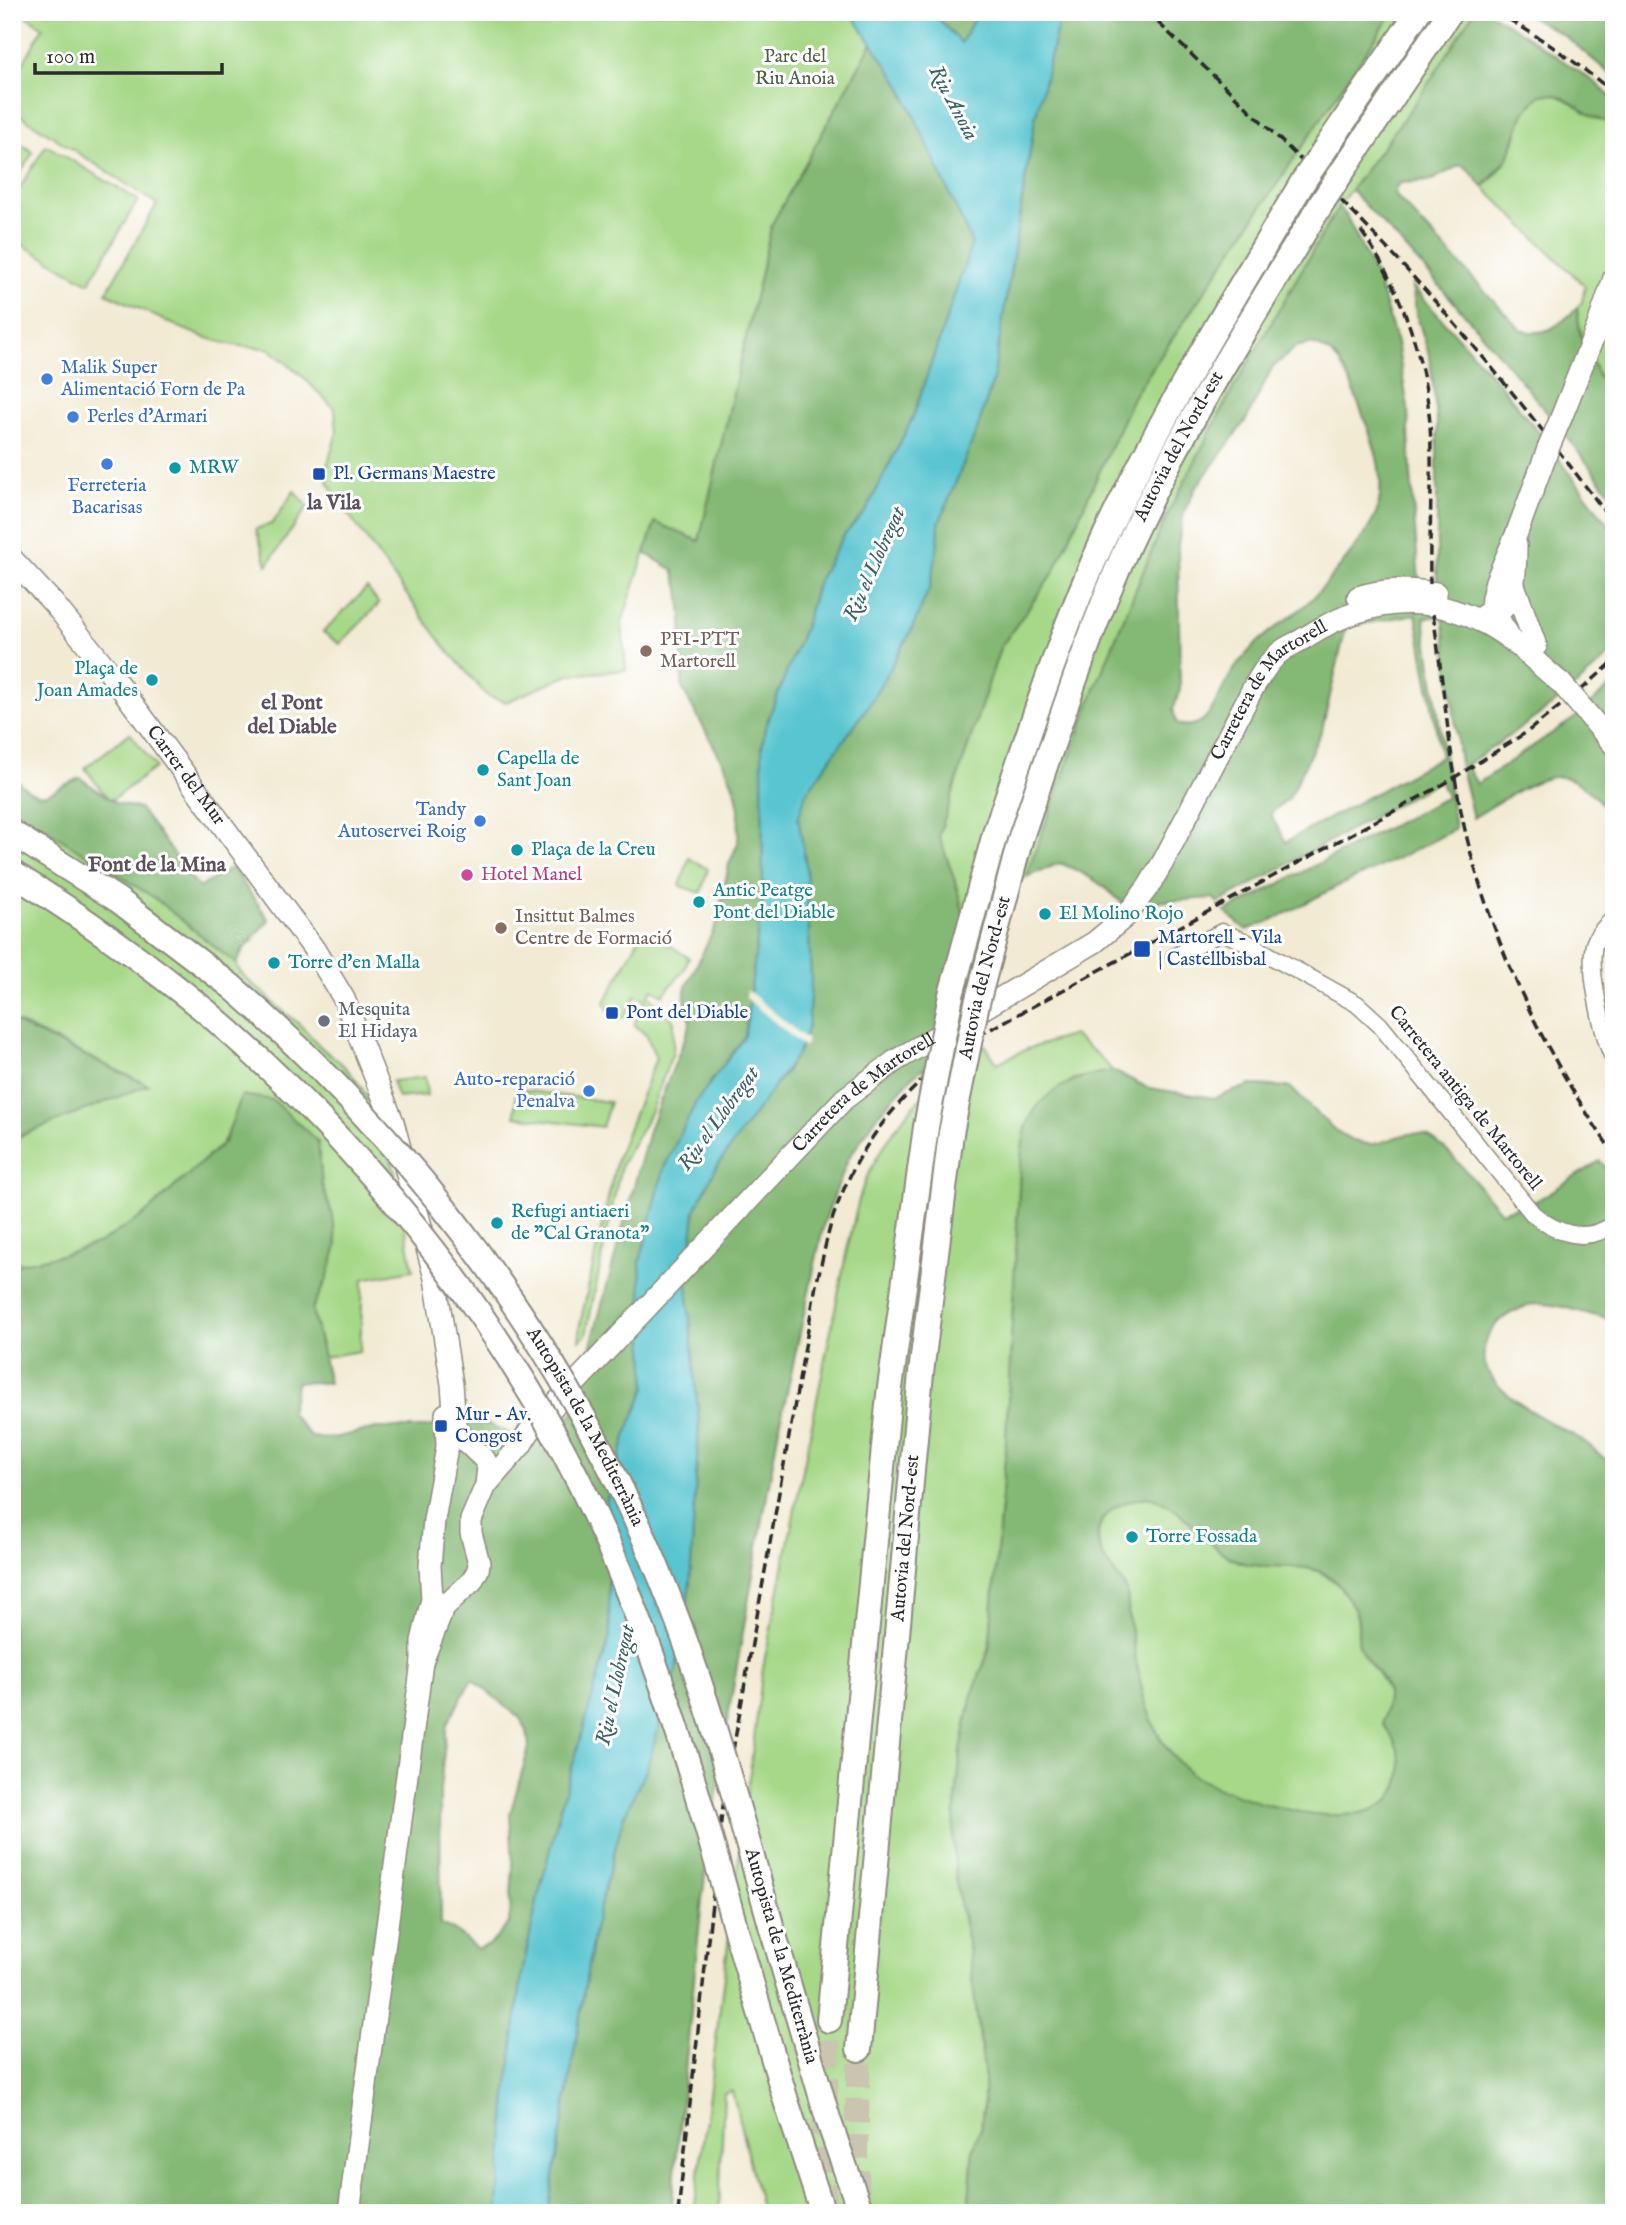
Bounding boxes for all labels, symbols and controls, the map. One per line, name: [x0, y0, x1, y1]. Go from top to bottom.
scale bar: [35, 32, 222, 76]
text: 100 m: [46, 44, 95, 71]
park label: Parc del Riu Anoia: [755, 45, 836, 91]
water label: Riu Anoia: [922, 61, 984, 145]
place label: Malik Super Alimentació Forn de Pa: [60, 356, 246, 402]
street label: Autovia del Nord-est: [1128, 367, 1230, 527]
marker: Malik Super Alimentació Forn de Pa: [39, 371, 55, 387]
place label: Perles d'Armari: [87, 405, 207, 429]
marker: Perles d'Armari: [65, 409, 81, 425]
marker: Ferreteria Bacarisas: [99, 456, 115, 472]
place label: MRW: [189, 456, 240, 480]
marker: MRW: [167, 460, 183, 476]
place label: Pl. Germans Maestre: [333, 462, 496, 486]
marker: Pl. Germans Maestre: [311, 466, 327, 482]
place label: Ferreteria Bacarisas: [68, 474, 147, 520]
district label: la Vila: [306, 490, 362, 517]
water label: Riu el Llobregat: [838, 501, 913, 626]
street label: Carretera de Martorell: [1206, 615, 1332, 765]
place label: PFI-PTT Martorell: [660, 628, 739, 674]
marker: PFI-PTT Martorell: [638, 643, 654, 659]
place label: Plaça de Joan Amades: [35, 657, 138, 703]
marker: Plaça de Joan Amades: [144, 672, 160, 688]
district label: el Pont del Diable: [247, 690, 337, 741]
street label: Carrer del Mur: [141, 721, 231, 830]
place label: Capella de Sant Joan: [497, 747, 580, 793]
marker: Capella de Sant Joan: [475, 762, 491, 778]
place label: Tandy Autoservei Roig: [337, 798, 467, 844]
marker: Tandy Autoservei Roig: [472, 813, 488, 829]
place label: Plaça de la Creu: [531, 838, 656, 862]
marker: Plaça de la Creu: [509, 842, 525, 858]
district label: Font de la Mina: [88, 852, 227, 879]
place label: Hotel Manel: [481, 863, 583, 887]
marker: Hotel Manel: [459, 867, 475, 883]
place label: Antic Peatge Pont del Diable: [712, 879, 835, 925]
street label: Autovia del Nord-est: [954, 893, 1017, 1062]
marker: Antic Peatge Pont del Diable: [691, 894, 707, 910]
place label: El Molino Rojo: [1059, 902, 1183, 926]
place label: Insittut Balmes Centre de Formació: [515, 905, 672, 951]
marker: El Molino Rojo: [1037, 906, 1053, 922]
marker: Insittut Balmes Centre de Formació: [493, 920, 509, 936]
place label: Martorell - Vila | Castellbisbal: [1158, 926, 1283, 972]
marker: Martorell - Vila | Castellbisbal: [1132, 939, 1152, 959]
place label: Torre d'en Malla: [288, 951, 421, 975]
marker: Torre d'en Malla: [266, 955, 282, 971]
place label: Mesquita El Hidaya: [338, 998, 418, 1044]
place label: Pont del Diable: [626, 1001, 748, 1025]
street label: Carretera antiga de Martorell: [1383, 1001, 1547, 1196]
marker: Pont del Diable: [604, 1005, 620, 1021]
marker: Mesquita El Hidaya: [316, 1013, 332, 1029]
street label: Carretera de Martorell: [787, 1027, 940, 1158]
water label: Riu el Llobregat: [672, 1060, 767, 1177]
place label: Auto-reparació Penalva: [453, 1068, 576, 1114]
marker: Auto-reparació Penalva: [581, 1083, 597, 1099]
place label: Refugi antiaeri de "Cal Granota": [511, 1200, 649, 1246]
marker: Refugi antiaeri de "Cal Granota": [489, 1215, 505, 1231]
street label: Autopista de la Mediterrània: [520, 1322, 649, 1531]
place label: Mur - Av. Congost: [455, 1403, 531, 1449]
marker: Mur - Av. Congost: [433, 1418, 449, 1434]
street label: Autovia del Nord-est: [886, 1453, 925, 1624]
place label: Torre Fossada: [1146, 1525, 1258, 1549]
marker: Torre Fossada: [1124, 1529, 1140, 1545]
water label: Riu el Llobregat: [590, 1621, 642, 1748]
street label: Autopista de la Mediterrània: [738, 1844, 824, 2067]

